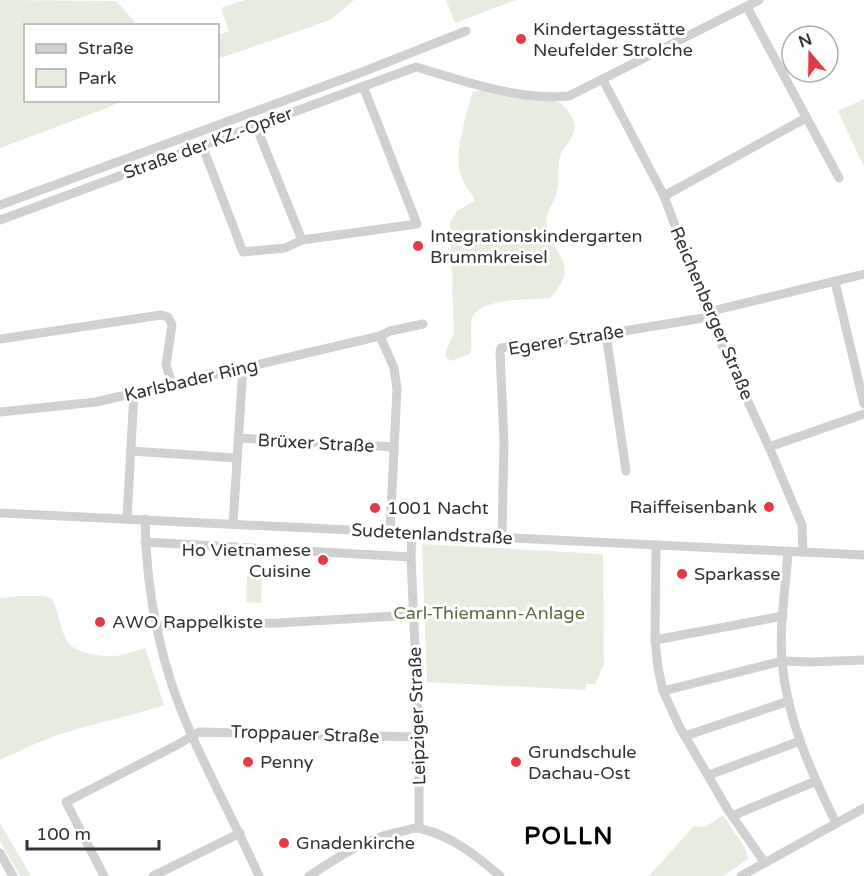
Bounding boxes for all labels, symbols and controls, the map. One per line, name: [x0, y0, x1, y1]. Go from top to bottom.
place label: Kindertagesstätte Neufelder Strolche: [533, 18, 693, 61]
legend: [24, 24, 219, 102]
north arrow: [780, 24, 840, 84]
text: N: [796, 29, 815, 52]
marker: Kindertagesstätte Neufelder Strolche: [514, 32, 528, 46]
text: Straße: [78, 37, 134, 59]
text: Park: [78, 67, 117, 89]
street label: Straße der KZ.-Opfer: [120, 102, 296, 184]
street label: Reichenberger Straße: [665, 223, 759, 403]
place label: Integrationskindergarten Brummkreisel: [430, 225, 642, 268]
marker: Integrationskindergarten Brummkreisel: [411, 239, 425, 253]
street label: Egerer Straße: [507, 320, 625, 360]
street label: Karlsbader Ring: [122, 354, 260, 406]
street label: Brüxer Straße: [257, 429, 375, 457]
place label: Raiffeisenbank: [629, 496, 757, 518]
place label: 1001 Nacht: [387, 497, 489, 519]
marker: Raiffeisenbank: [762, 500, 776, 514]
marker: 1001 Nacht: [368, 501, 382, 515]
street label: Sudetenlandstraße: [351, 519, 513, 549]
place label: Ho Vietnamese Cuisine: [182, 539, 311, 582]
marker: Ho Vietnamese Cuisine: [316, 553, 330, 567]
place label: Sparkasse: [694, 563, 781, 585]
marker: Sparkasse: [675, 567, 689, 581]
park label: Carl-Thiemann-Anlage: [393, 602, 585, 624]
place label: AWO Rappelkiste: [112, 611, 263, 633]
marker: AWO Rappelkiste: [93, 615, 107, 629]
street label: Leipziger Straße: [404, 646, 430, 786]
street label: Troppauer Straße: [230, 720, 380, 748]
place label: Grundschule Dachau-Ost: [528, 741, 637, 784]
place label: Penny: [260, 751, 314, 773]
marker: Penny: [241, 755, 255, 769]
marker: Grundschule Dachau-Ost: [509, 755, 523, 769]
scale bar: [27, 813, 159, 851]
district label: POLLN: [524, 822, 614, 851]
text: 100 m: [36, 823, 91, 845]
place label: Gnadenkirche: [296, 832, 415, 854]
marker: Gnadenkirche: [277, 836, 291, 850]

